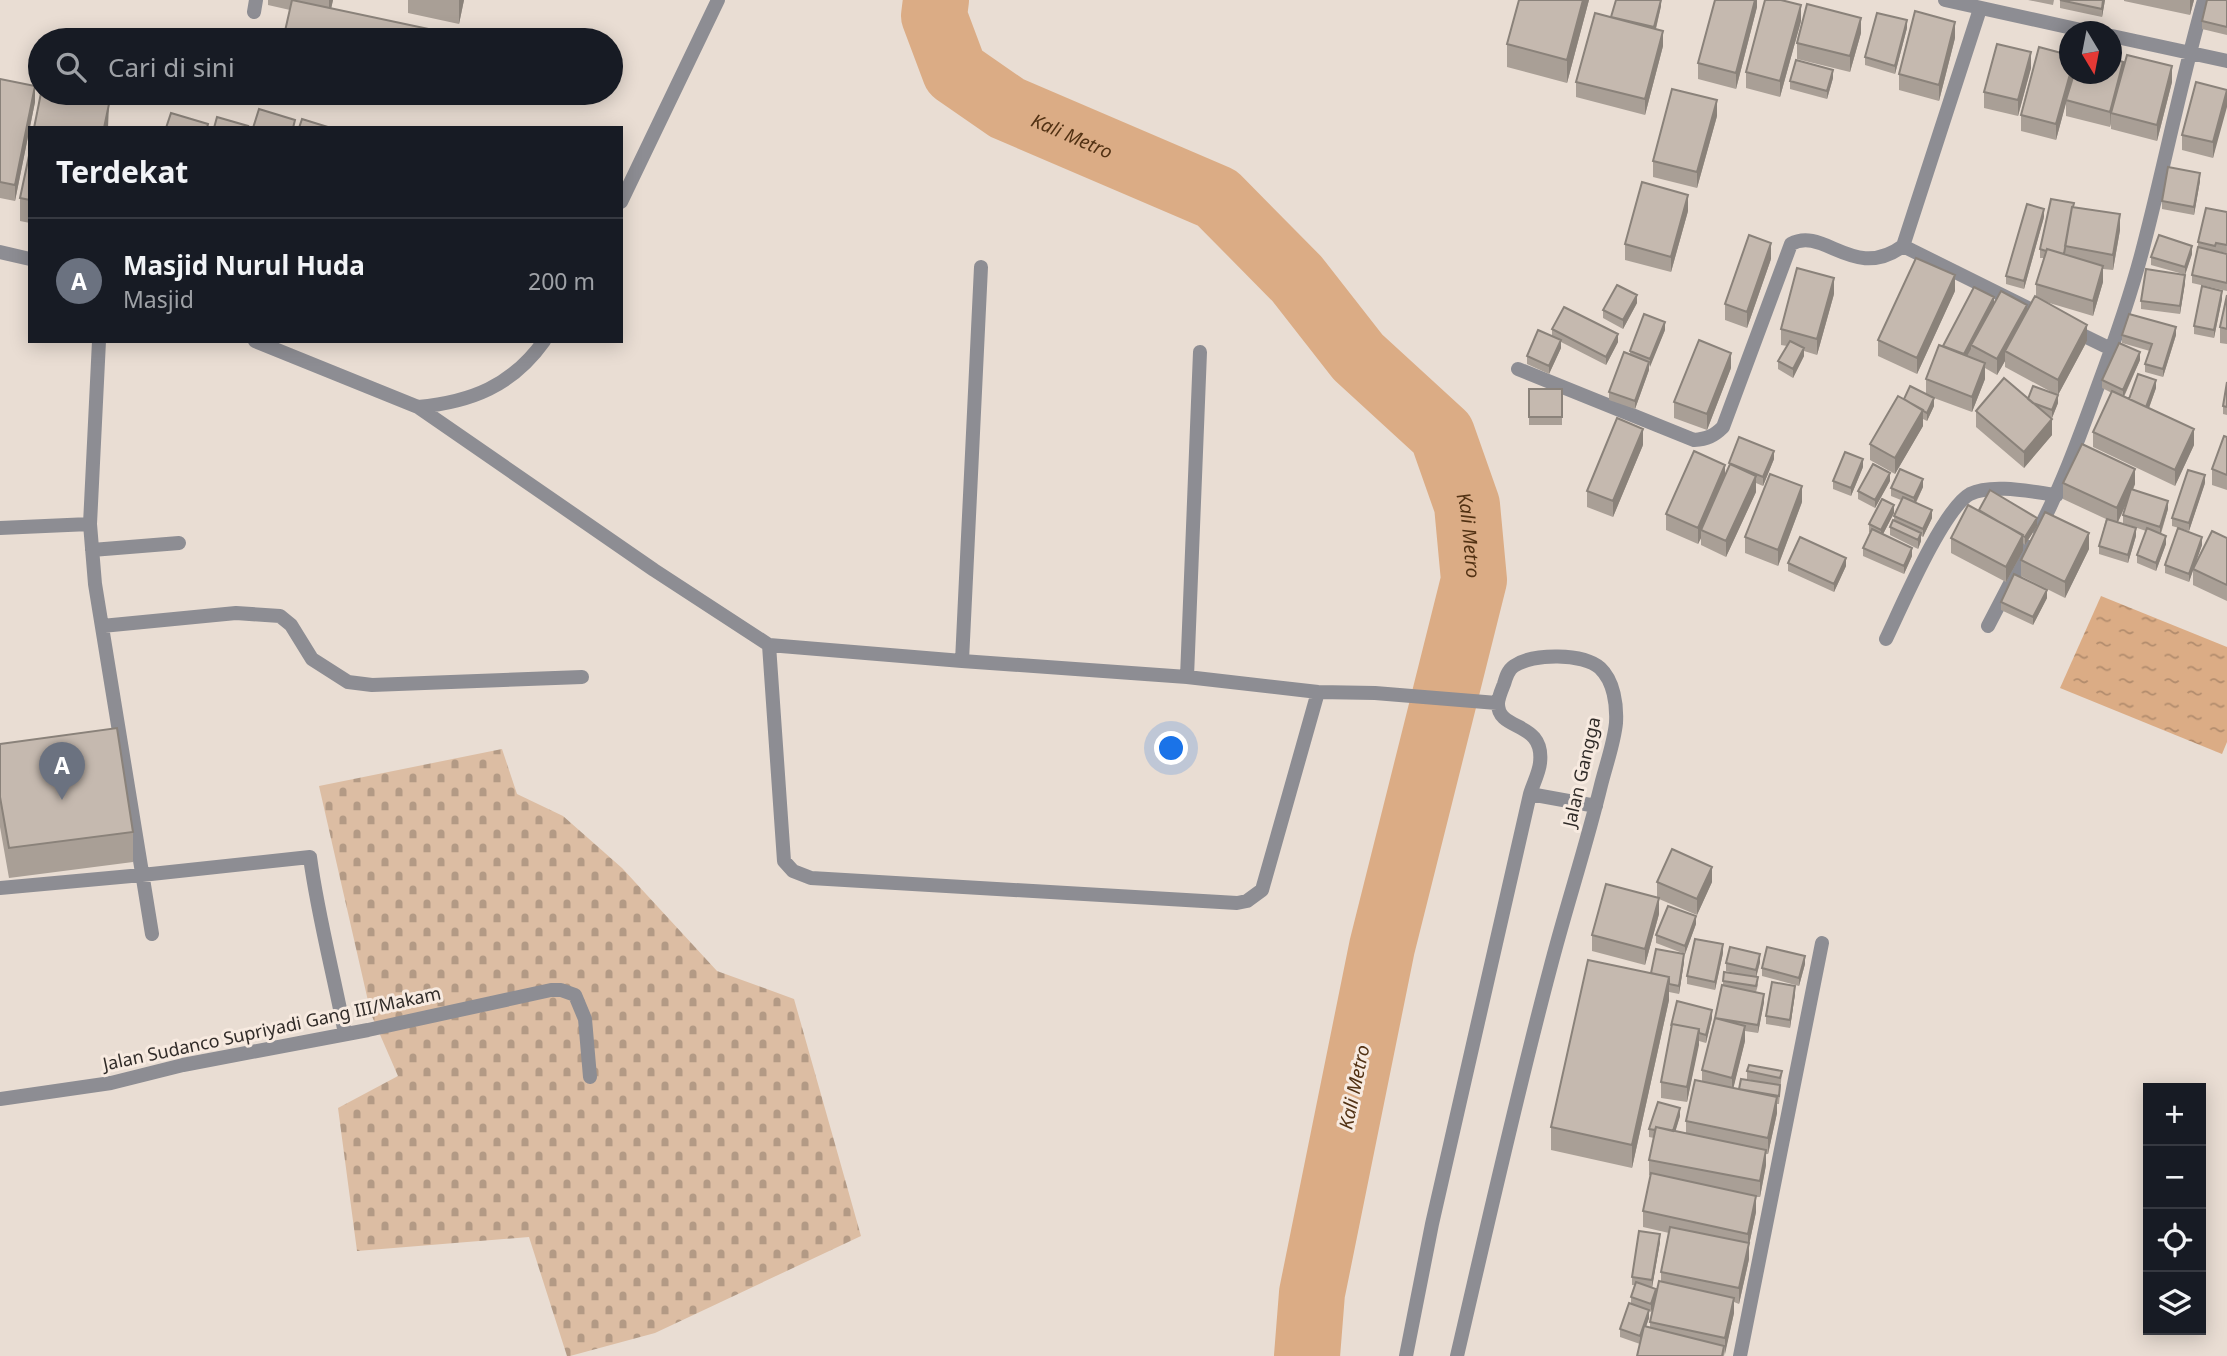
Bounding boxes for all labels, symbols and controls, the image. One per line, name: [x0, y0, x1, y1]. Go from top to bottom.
north arrow: [2059, 21, 2122, 84]
search box: [28, 28, 623, 105]
icon: search: [52, 48, 90, 86]
text: Cari di sini: [108, 49, 235, 85]
water label: Kali Metro: [1027, 107, 1117, 165]
text: Terdekat: [56, 151, 188, 192]
text: Masjid Nurul Huda: [123, 247, 365, 283]
text: A: [71, 265, 87, 297]
text: 200 m: [528, 265, 595, 297]
text: Masjid: [123, 283, 194, 315]
water label: Kali Metro: [1451, 489, 1487, 579]
street label: Jalan Gangga: [1556, 714, 1605, 831]
your location: [1154, 731, 1188, 765]
pin: A: [39, 742, 85, 800]
street label: Jalan Sudanco Supriyadi Gang III/Makam: [99, 980, 443, 1076]
water label: Kali Metro: [1332, 1042, 1376, 1132]
map controls: [2143, 1083, 2206, 1335]
button: +: [2143, 1083, 2206, 1146]
button: −: [2143, 1146, 2206, 1209]
button: locate: [2143, 1209, 2206, 1272]
button: layers: [2143, 1272, 2206, 1335]

